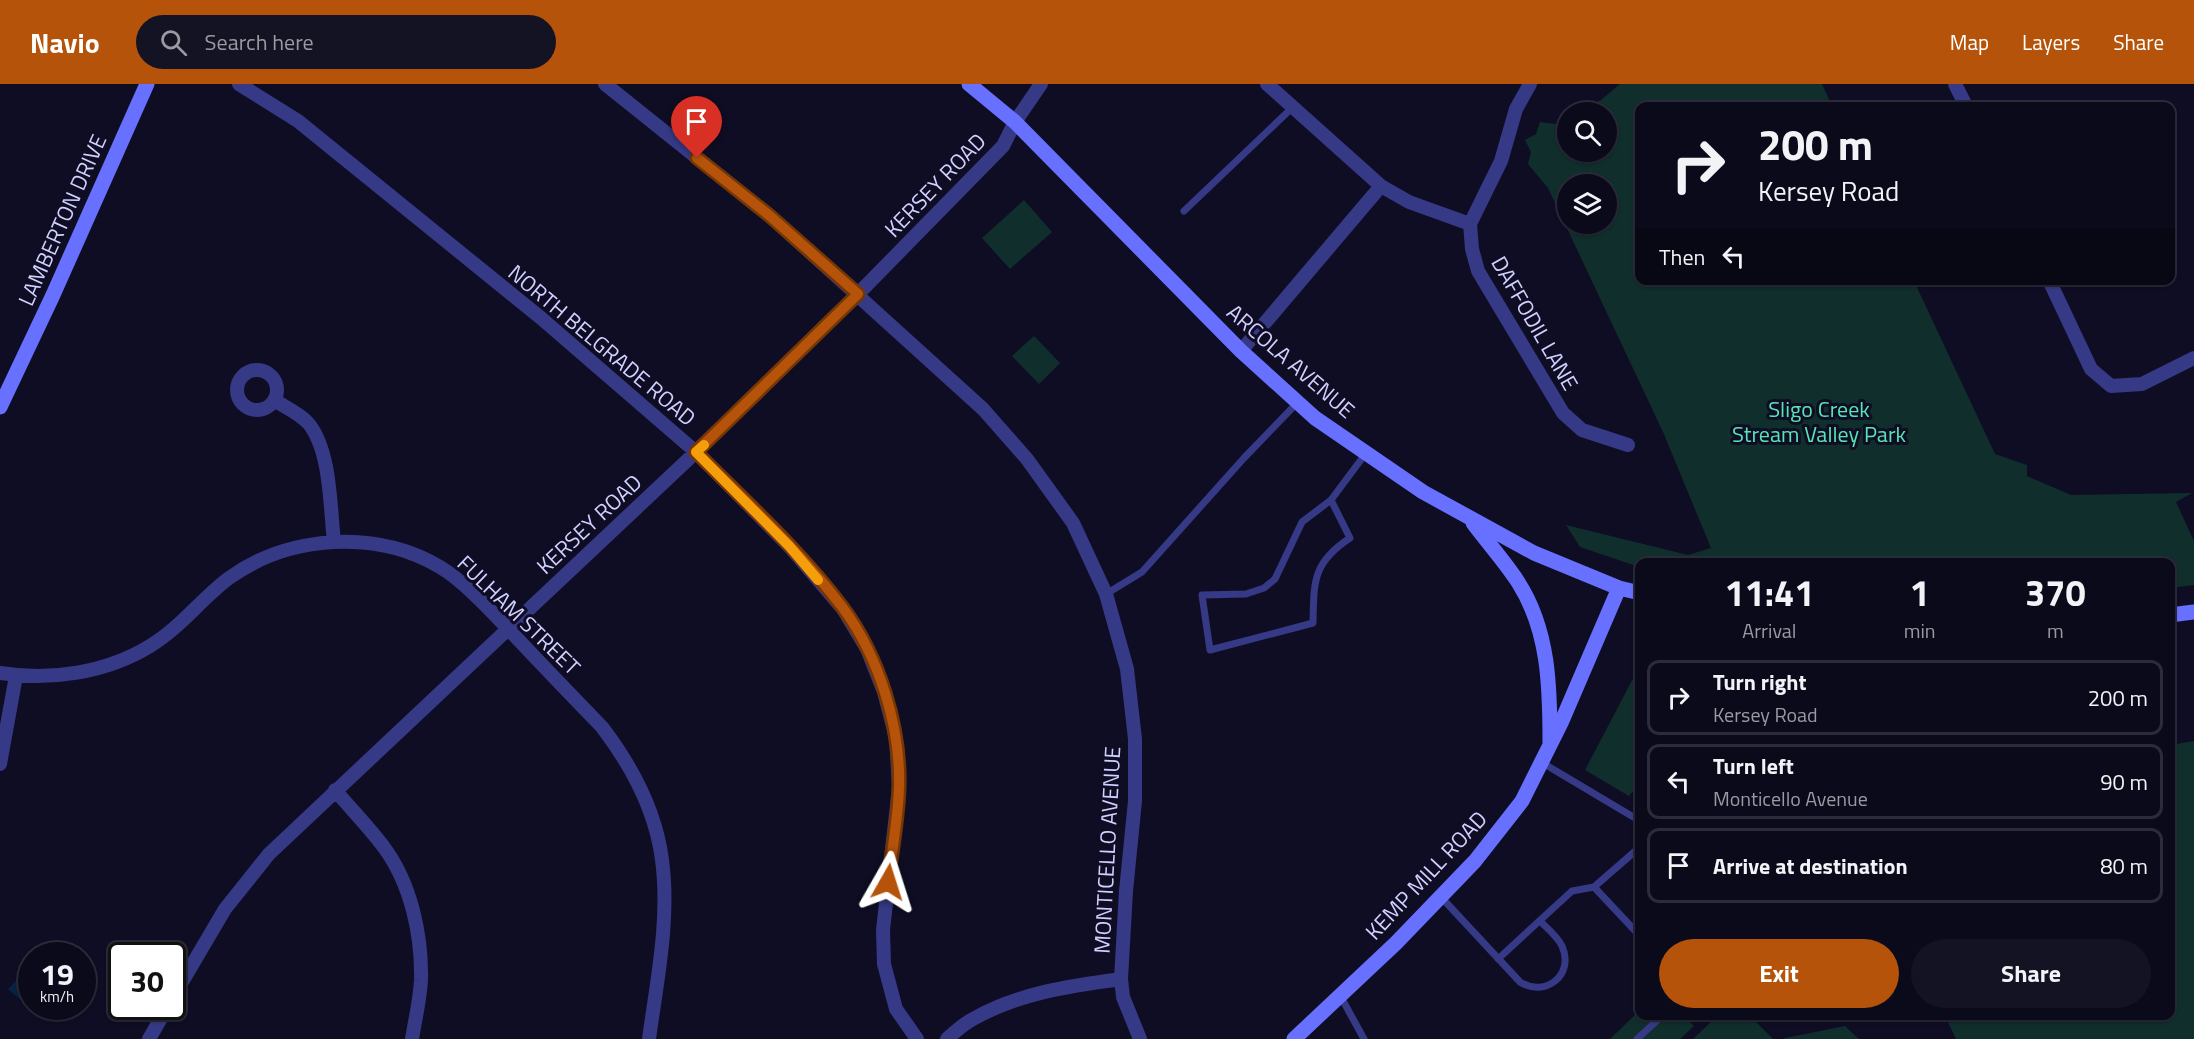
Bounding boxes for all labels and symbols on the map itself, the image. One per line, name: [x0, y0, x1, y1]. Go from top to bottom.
pin: [671, 96, 722, 158]
street label: KERSEY ROAD: [876, 125, 994, 245]
street label: LAMBERTON DRIVE: [9, 129, 115, 311]
street label: DAFFODIL LANE: [1483, 250, 1587, 396]
street label: NORTH BELGRADE ROAD: [501, 256, 703, 434]
street label: ARCOLA AVENUE: [1219, 296, 1363, 426]
park label: Sligo Creek Stream Valley Park: [1732, 392, 1907, 451]
street label: KERSEY ROAD: [528, 466, 650, 582]
street label: FULHAM STREET: [449, 547, 589, 683]
street label: MONTICELLO AVENUE: [1085, 745, 1129, 955]
street label: KEMP MILL ROAD: [1357, 803, 1495, 947]
position arrow: [856, 850, 920, 914]
speed limit sign: 30: [108, 942, 186, 1020]

